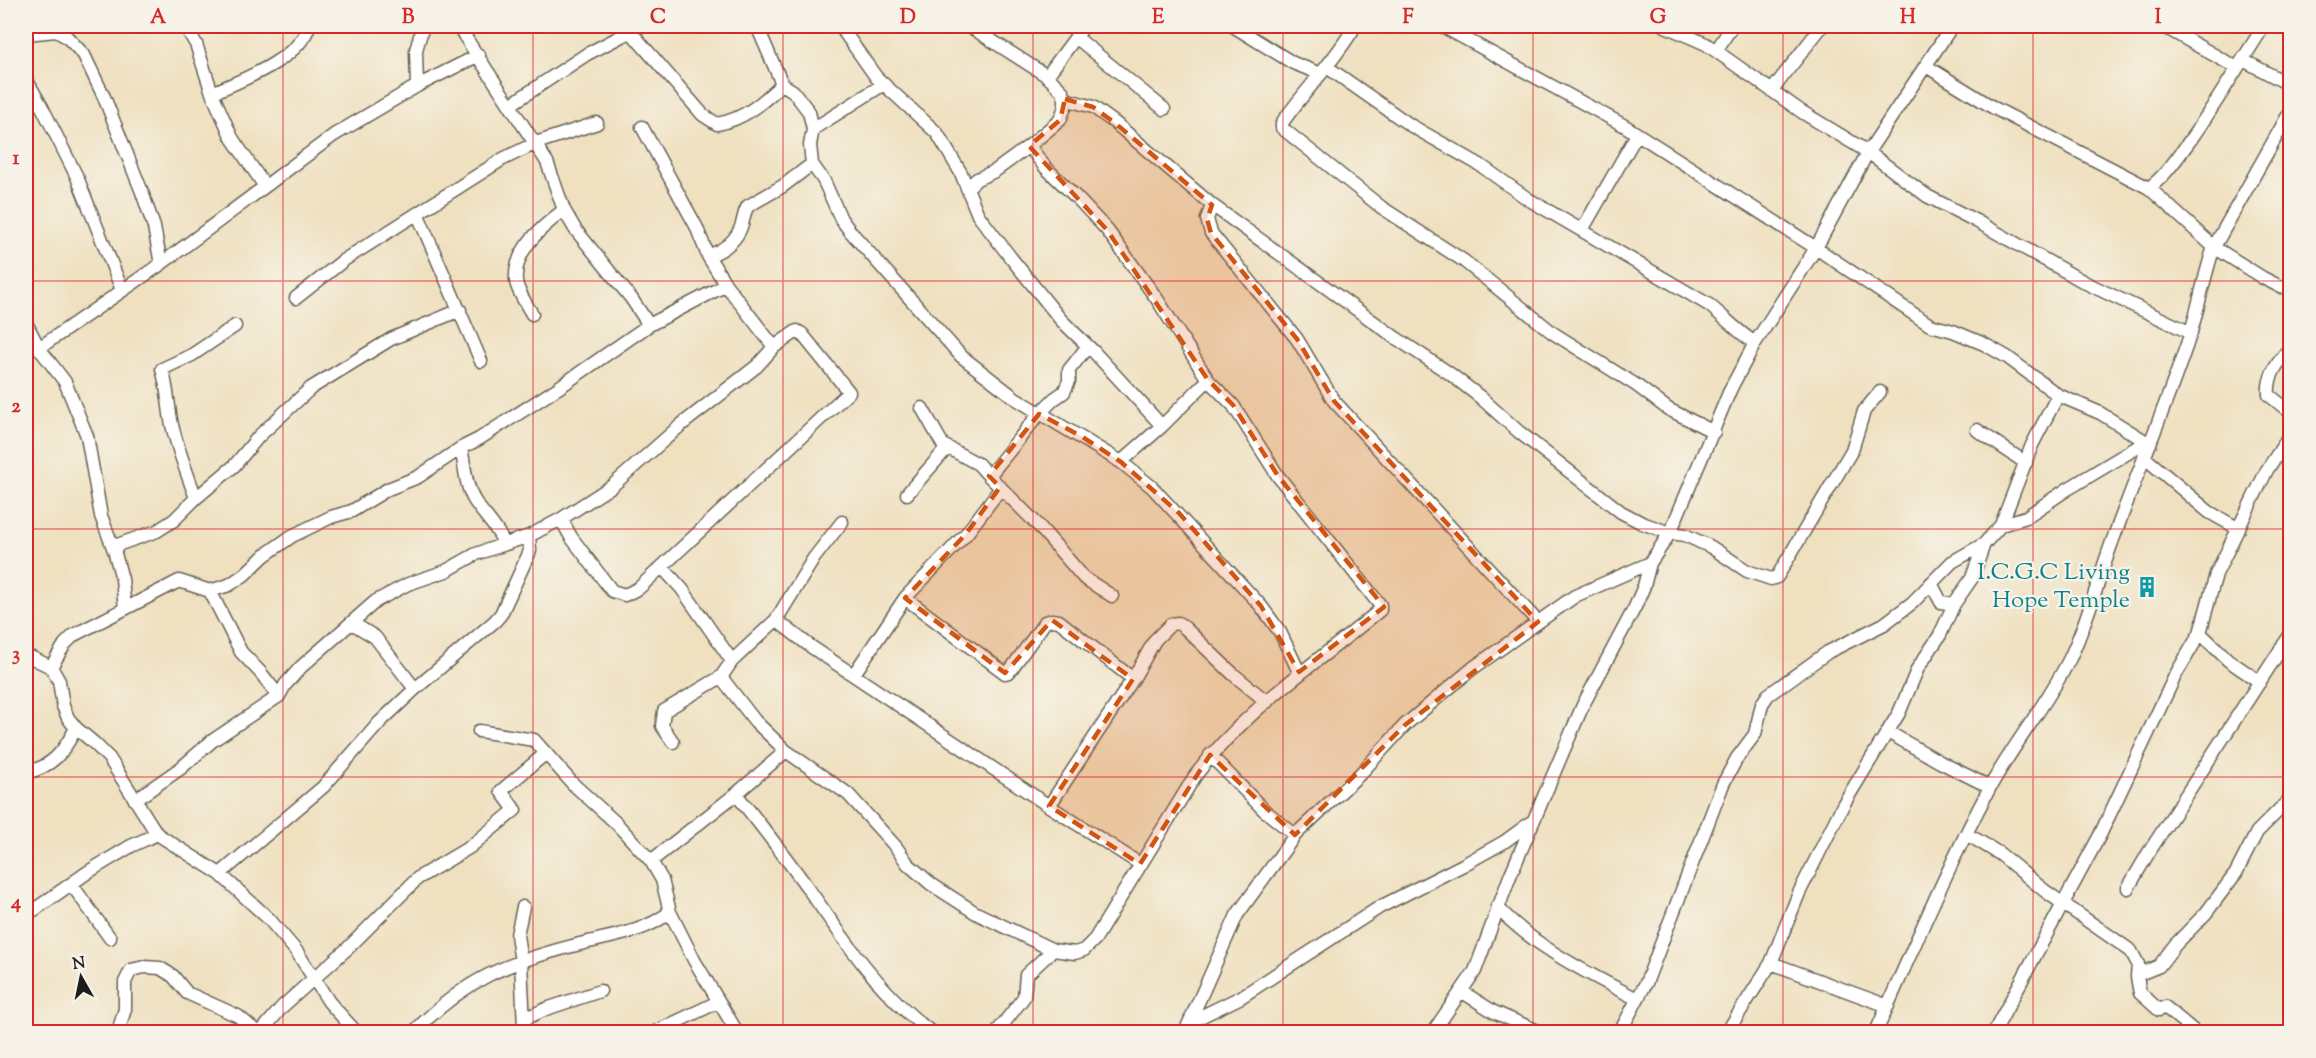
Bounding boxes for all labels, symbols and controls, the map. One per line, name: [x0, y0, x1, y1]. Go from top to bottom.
text: A: [150, 4, 167, 33]
text: B: [402, 4, 415, 33]
text: C: [650, 4, 666, 33]
text: D: [900, 4, 916, 33]
text: E: [1152, 4, 1165, 33]
text: F: [1402, 4, 1414, 33]
text: G: [1650, 4, 1667, 33]
text: H: [1900, 4, 1916, 33]
text: I: [2155, 4, 2162, 33]
text: 1: [13, 145, 20, 174]
text: 2: [11, 393, 21, 422]
place label: I.C.G.C Living Hope Temple: [1977, 556, 2130, 618]
building icon: I.C.G.C Living Hope Temple: [2135, 575, 2159, 599]
text: 3: [12, 641, 20, 670]
text: 4: [10, 889, 21, 918]
north arrow: [51, 947, 111, 1007]
text: N: [71, 952, 87, 977]

